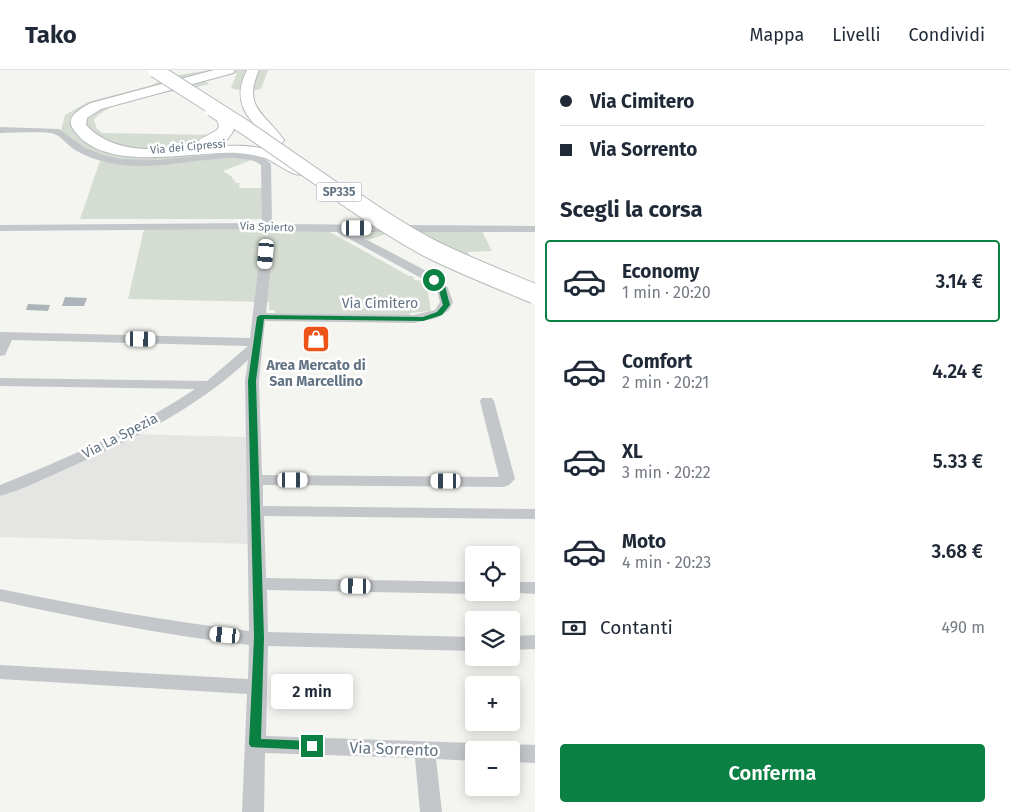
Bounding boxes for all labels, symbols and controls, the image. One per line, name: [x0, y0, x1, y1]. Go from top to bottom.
text: Tako: [25, 21, 77, 49]
text: Mappa: [750, 24, 804, 46]
text: Livelli: [832, 24, 881, 46]
text: Condividi: [909, 24, 985, 46]
text: Via Cimitero: [590, 90, 694, 113]
street label: Via dei Cipressi: [150, 137, 226, 157]
text: Via Sorrento: [590, 138, 697, 161]
road number: SP335: [316, 182, 362, 202]
text: Scegli la corsa: [560, 196, 703, 223]
street label: Via Spierto: [240, 220, 294, 234]
car: [342, 221, 372, 236]
car: [257, 238, 274, 270]
icon: car: [562, 259, 607, 304]
text: Economy: [622, 260, 699, 283]
route start: [423, 269, 445, 291]
text: 3.14 €: [936, 270, 983, 293]
text: 1 min · 20:20: [622, 283, 711, 302]
street label: Via Cimitero: [342, 295, 418, 312]
shop icon: Area Mercato di San Marcellino: [301, 324, 331, 354]
car: [125, 331, 156, 347]
icon: car: [562, 349, 607, 394]
text: Comfort: [622, 350, 692, 373]
place label: Area Mercato di San Marcellino: [265, 357, 366, 390]
text: 4.24 €: [932, 360, 983, 383]
text: 2 min · 20:21: [622, 373, 709, 392]
street label: Via La Spezia: [79, 410, 161, 462]
icon: car: [562, 439, 607, 484]
text: XL: [622, 440, 643, 463]
text: 5.33 €: [933, 450, 983, 473]
text: 3 min · 20:22: [622, 463, 711, 482]
car: [278, 473, 308, 488]
car: [431, 474, 461, 489]
icon: car: [562, 529, 607, 574]
text: Moto: [622, 530, 666, 553]
text: 3.68 €: [932, 540, 983, 563]
map controls: [465, 546, 520, 796]
button: locate: [465, 546, 520, 601]
text: 4 min · 20:23: [622, 553, 711, 572]
car: [340, 578, 371, 594]
button: layers: [465, 611, 520, 666]
icon: cash: [560, 614, 588, 642]
text: Contanti: [600, 616, 673, 639]
text: 490 m: [942, 618, 985, 637]
car: [209, 626, 240, 644]
callout: 2 min: [271, 674, 353, 708]
button: +: [465, 676, 520, 731]
text: 2 min: [292, 682, 332, 701]
route end: [301, 735, 323, 757]
street label: Via Sorrento: [349, 738, 439, 760]
button: −: [465, 741, 520, 796]
button: Conferma: [560, 744, 985, 802]

